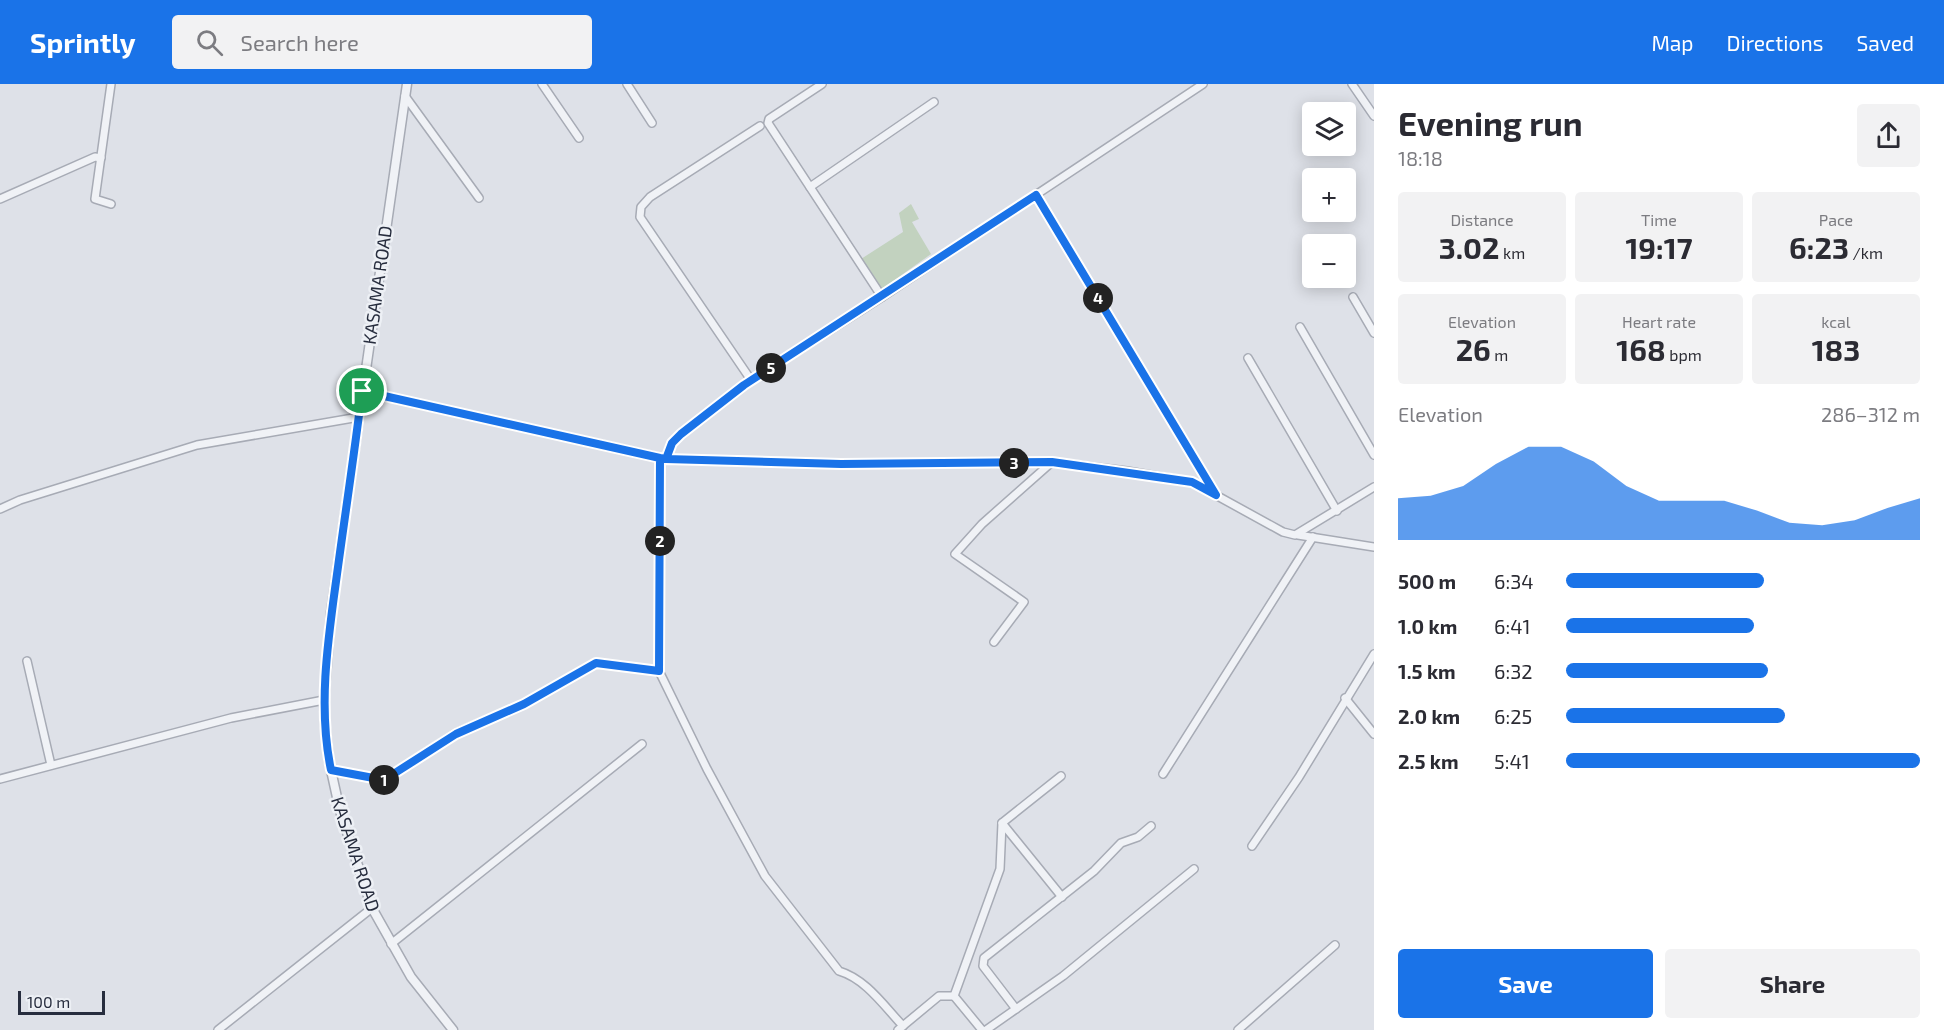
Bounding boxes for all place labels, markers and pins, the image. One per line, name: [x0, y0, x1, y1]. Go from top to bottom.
pin: 4: [1083, 283, 1113, 313]
pin: 5: [756, 353, 786, 383]
pin: [336, 365, 387, 416]
pin: 3: [999, 448, 1029, 478]
pin: 2: [645, 526, 675, 556]
pin: 1: [369, 765, 399, 795]

